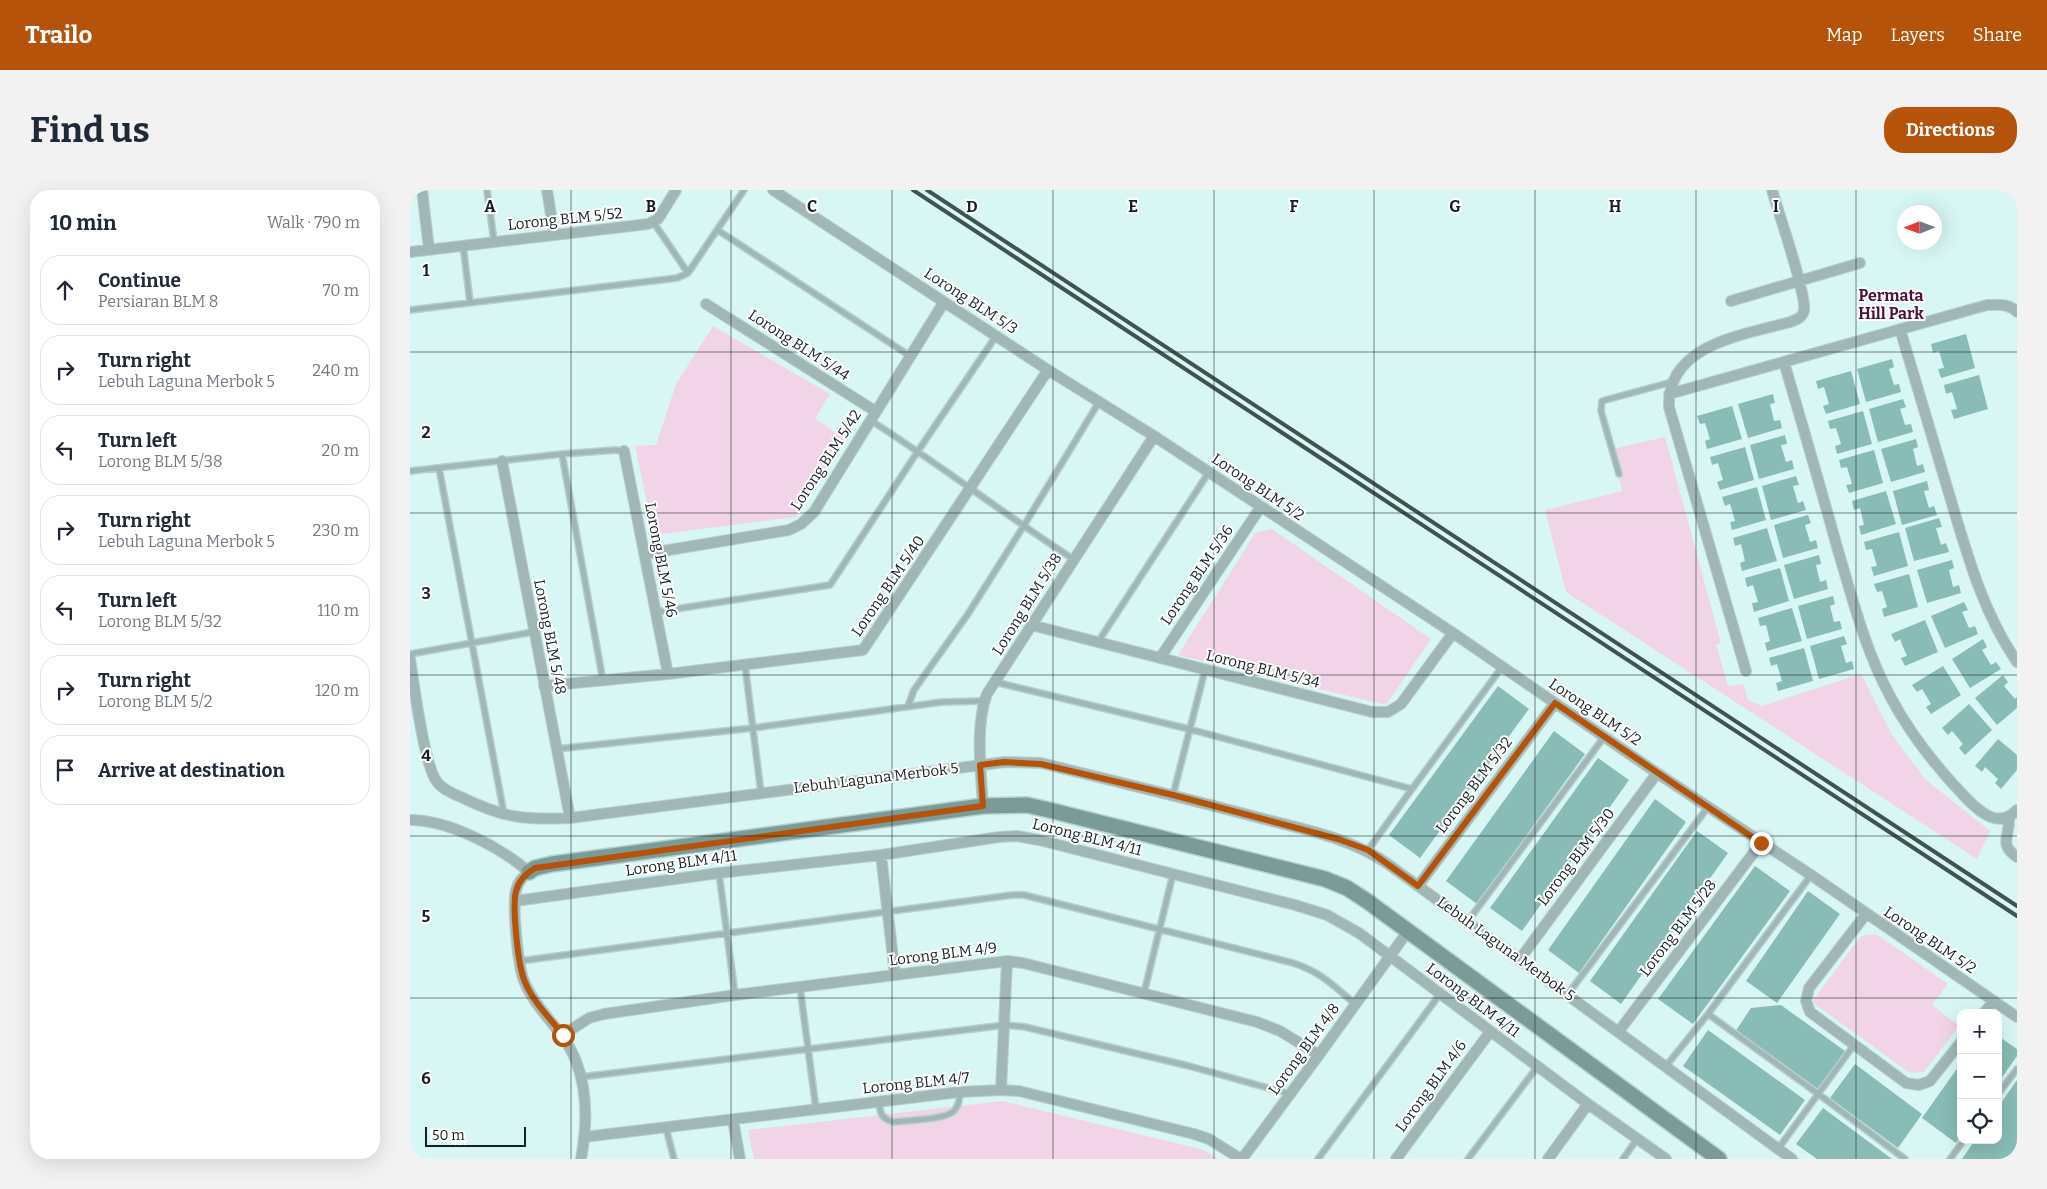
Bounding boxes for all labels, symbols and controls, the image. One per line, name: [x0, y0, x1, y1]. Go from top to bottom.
text: Trailo: [25, 21, 92, 49]
text: Map: [1826, 24, 1862, 46]
text: Layers: [1890, 24, 1945, 46]
text: Share: [1973, 24, 2022, 46]
button: Directions: [1884, 107, 2017, 153]
text: Find us: [30, 109, 150, 151]
text: A: [484, 197, 496, 216]
text: B: [646, 197, 656, 216]
text: C: [807, 197, 817, 216]
text: D: [966, 197, 978, 216]
text: E: [1128, 197, 1138, 216]
text: F: [1290, 197, 1299, 216]
text: G: [1449, 197, 1461, 216]
text: H: [1609, 197, 1622, 216]
text: I: [1773, 197, 1779, 216]
street label: Lorong BLM 5/52: [507, 204, 623, 234]
north arrow: [1897, 205, 1942, 250]
text: 10 min: [50, 210, 116, 236]
text: Walk · 790 m: [267, 213, 360, 232]
text: 1: [423, 261, 430, 280]
street label: Lorong BLM 5/3: [921, 264, 1021, 338]
text: Continue: [98, 269, 181, 292]
icon: ahead: [51, 276, 79, 304]
text: 70 m: [323, 281, 359, 300]
district label: Permata Hill Park: [1858, 286, 1924, 323]
text: Persiaran BLM 8: [98, 292, 218, 311]
street label: Lorong BLM 5/44: [745, 306, 853, 384]
text: Turn right: [98, 349, 191, 372]
icon: right: [51, 356, 79, 384]
text: 240 m: [312, 361, 359, 380]
text: Lebuh Laguna Merbok 5: [98, 372, 275, 391]
street label: Lorong BLM 5/42: [787, 406, 865, 514]
text: 2: [421, 423, 431, 442]
text: Turn left: [98, 429, 177, 452]
icon: left: [51, 436, 79, 464]
text: 20 m: [322, 441, 359, 460]
street label: Lorong BLM 5/2: [1208, 450, 1308, 524]
text: Lorong BLM 5/38: [98, 452, 223, 471]
street label: Lorong BLM 5/46: [641, 501, 681, 619]
text: Turn right: [98, 509, 191, 532]
icon: right: [51, 516, 79, 544]
text: 230 m: [312, 521, 359, 540]
street label: Lorong BLM 5/36: [1157, 522, 1237, 628]
text: Lebuh Laguna Merbok 5: [98, 532, 275, 551]
street label: Lorong BLM 5/40: [848, 532, 928, 640]
street label: Lorong BLM 5/38: [988, 550, 1066, 658]
street label: Lorong BLM 5/48: [530, 578, 570, 696]
text: 3: [421, 584, 431, 603]
text: Turn left: [98, 589, 177, 612]
icon: left: [51, 596, 79, 624]
text: 110 m: [317, 601, 359, 620]
text: Lorong BLM 5/32: [98, 612, 222, 631]
street label: Lorong BLM 5/34: [1204, 646, 1322, 692]
text: Turn right: [98, 669, 191, 692]
street label: Lorong BLM 5/2: [1545, 675, 1645, 749]
icon: right: [51, 676, 79, 704]
text: 120 m: [315, 681, 359, 700]
text: Lorong BLM 5/2: [98, 692, 212, 711]
street label: Lorong BLM 5/32: [1432, 733, 1516, 837]
text: 4: [421, 746, 431, 765]
icon: arrive: [51, 756, 79, 784]
text: Arrive at destination: [98, 759, 285, 782]
street label: Lebuh Laguna Merbok 5: [793, 759, 959, 797]
street label: Lorong BLM 5/30: [1534, 805, 1618, 909]
street label: Lorong BLM 4/11: [1030, 815, 1144, 859]
route end: [1750, 832, 1773, 855]
street label: Lorong BLM 4/11: [624, 846, 738, 880]
street label: Lorong BLM 5/28: [1636, 876, 1720, 980]
street label: Lebuh Laguna Merbok 5: [1434, 893, 1578, 1005]
street label: Lorong BLM 5/2: [1880, 903, 1980, 977]
text: 5: [422, 907, 431, 926]
street label: Lorong BLM 4/9: [888, 938, 998, 970]
street label: Lorong BLM 4/11: [1423, 959, 1523, 1041]
street label: Lorong BLM 4/8: [1265, 1000, 1343, 1098]
map controls: [1957, 1009, 2002, 1144]
button: +: [1957, 1009, 2002, 1054]
route start: [552, 1024, 575, 1047]
street label: Lorong BLM 4/6: [1392, 1037, 1470, 1135]
button: −: [1957, 1054, 2002, 1099]
street label: Lorong BLM 4/7: [862, 1068, 971, 1098]
text: 6: [421, 1069, 431, 1088]
button: locate: [1957, 1099, 2002, 1144]
scale bar: [425, 1124, 526, 1147]
text: 50 m: [432, 1127, 465, 1144]

